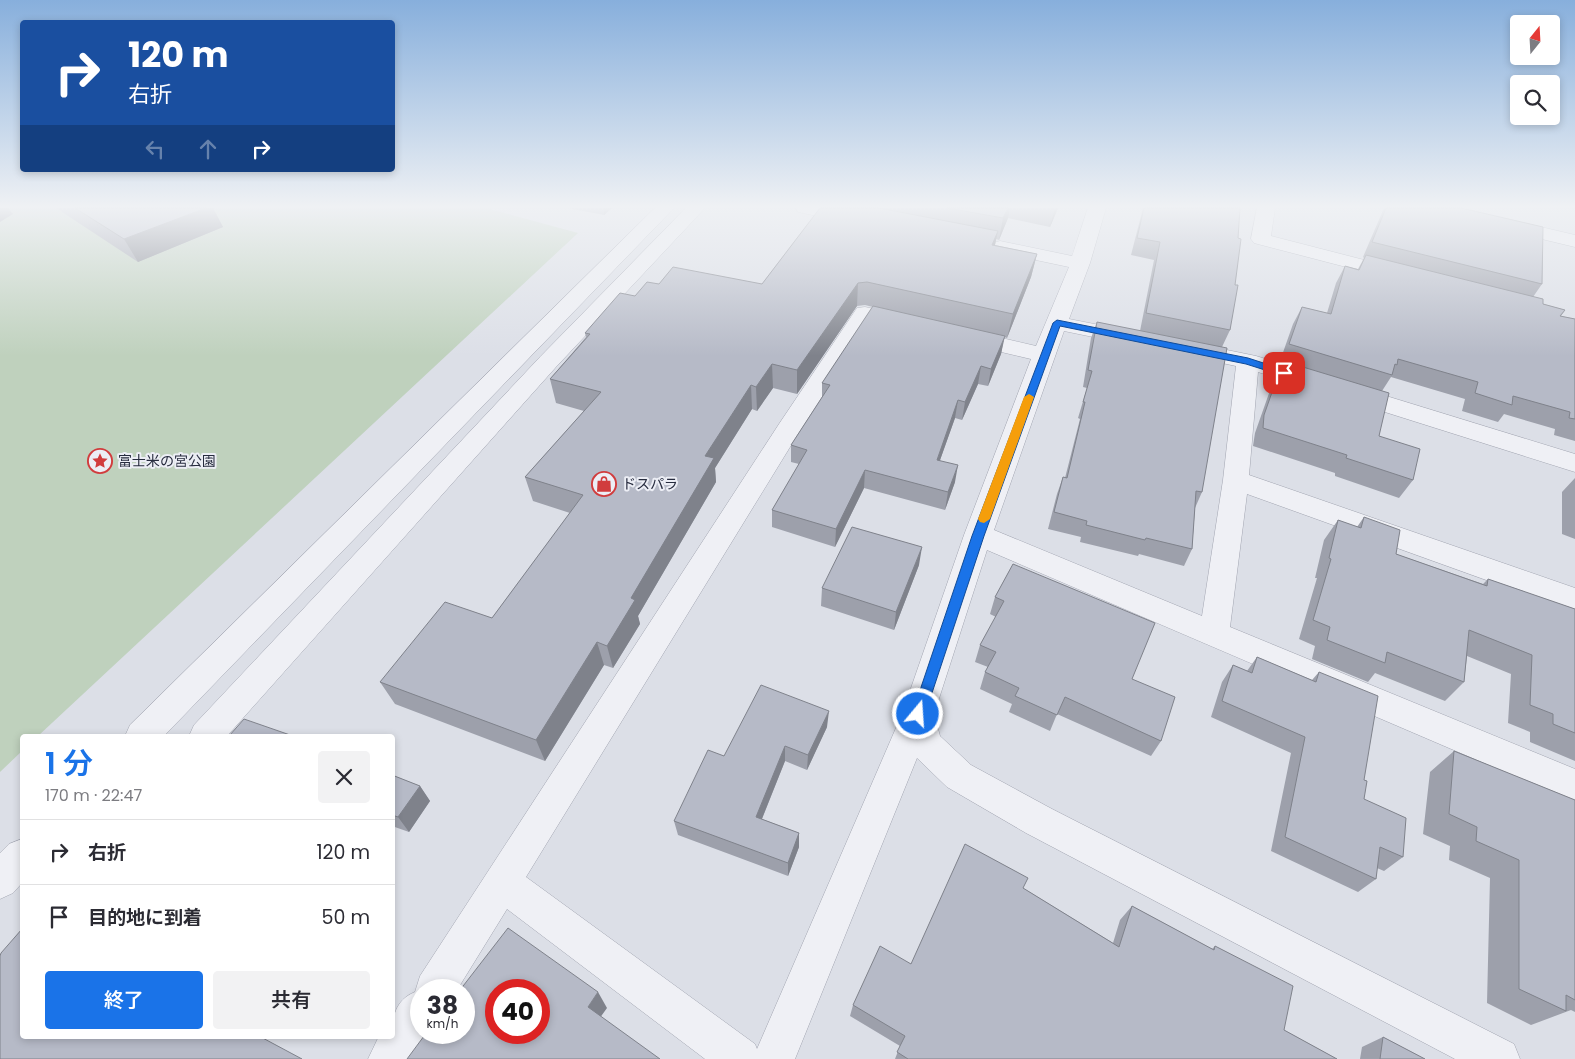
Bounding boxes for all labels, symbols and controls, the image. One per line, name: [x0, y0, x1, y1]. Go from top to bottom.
north arrow: [1510, 15, 1560, 65]
map controls: [1510, 15, 1560, 125]
text: 120 m: [128, 30, 228, 79]
icon: right: [45, 40, 110, 105]
button: search: [1510, 75, 1560, 125]
text: 右折: [128, 79, 172, 110]
icon: left: [141, 135, 169, 163]
icon: ahead: [194, 135, 222, 163]
icon: right: [247, 135, 275, 163]
pin: [1263, 352, 1305, 394]
icon: arrive: [1270, 359, 1298, 387]
place icon: 富士米の宮公園: [87, 448, 113, 474]
place label: 富士米の宮公園: [118, 451, 216, 471]
shop icon: ドスパラ: [591, 471, 617, 497]
place label: ドスパラ: [622, 474, 678, 494]
position arrow: [891, 687, 943, 739]
text: 1 分: [45, 742, 93, 785]
button: close: [318, 751, 370, 803]
text: 170 m · 22:47: [45, 784, 142, 807]
icon: right: [45, 838, 73, 866]
text: 右折: [88, 839, 126, 866]
text: 120 m: [316, 839, 370, 866]
icon: arrive: [45, 903, 73, 931]
text: 目的地に到着: [88, 904, 202, 931]
text: 50 m: [321, 904, 370, 931]
button: 終了: [45, 971, 203, 1029]
button: 共有: [213, 971, 370, 1029]
speed limit sign: 40: [485, 979, 550, 1044]
text: 38: [427, 988, 458, 1023]
text: km/h: [427, 1015, 458, 1032]

